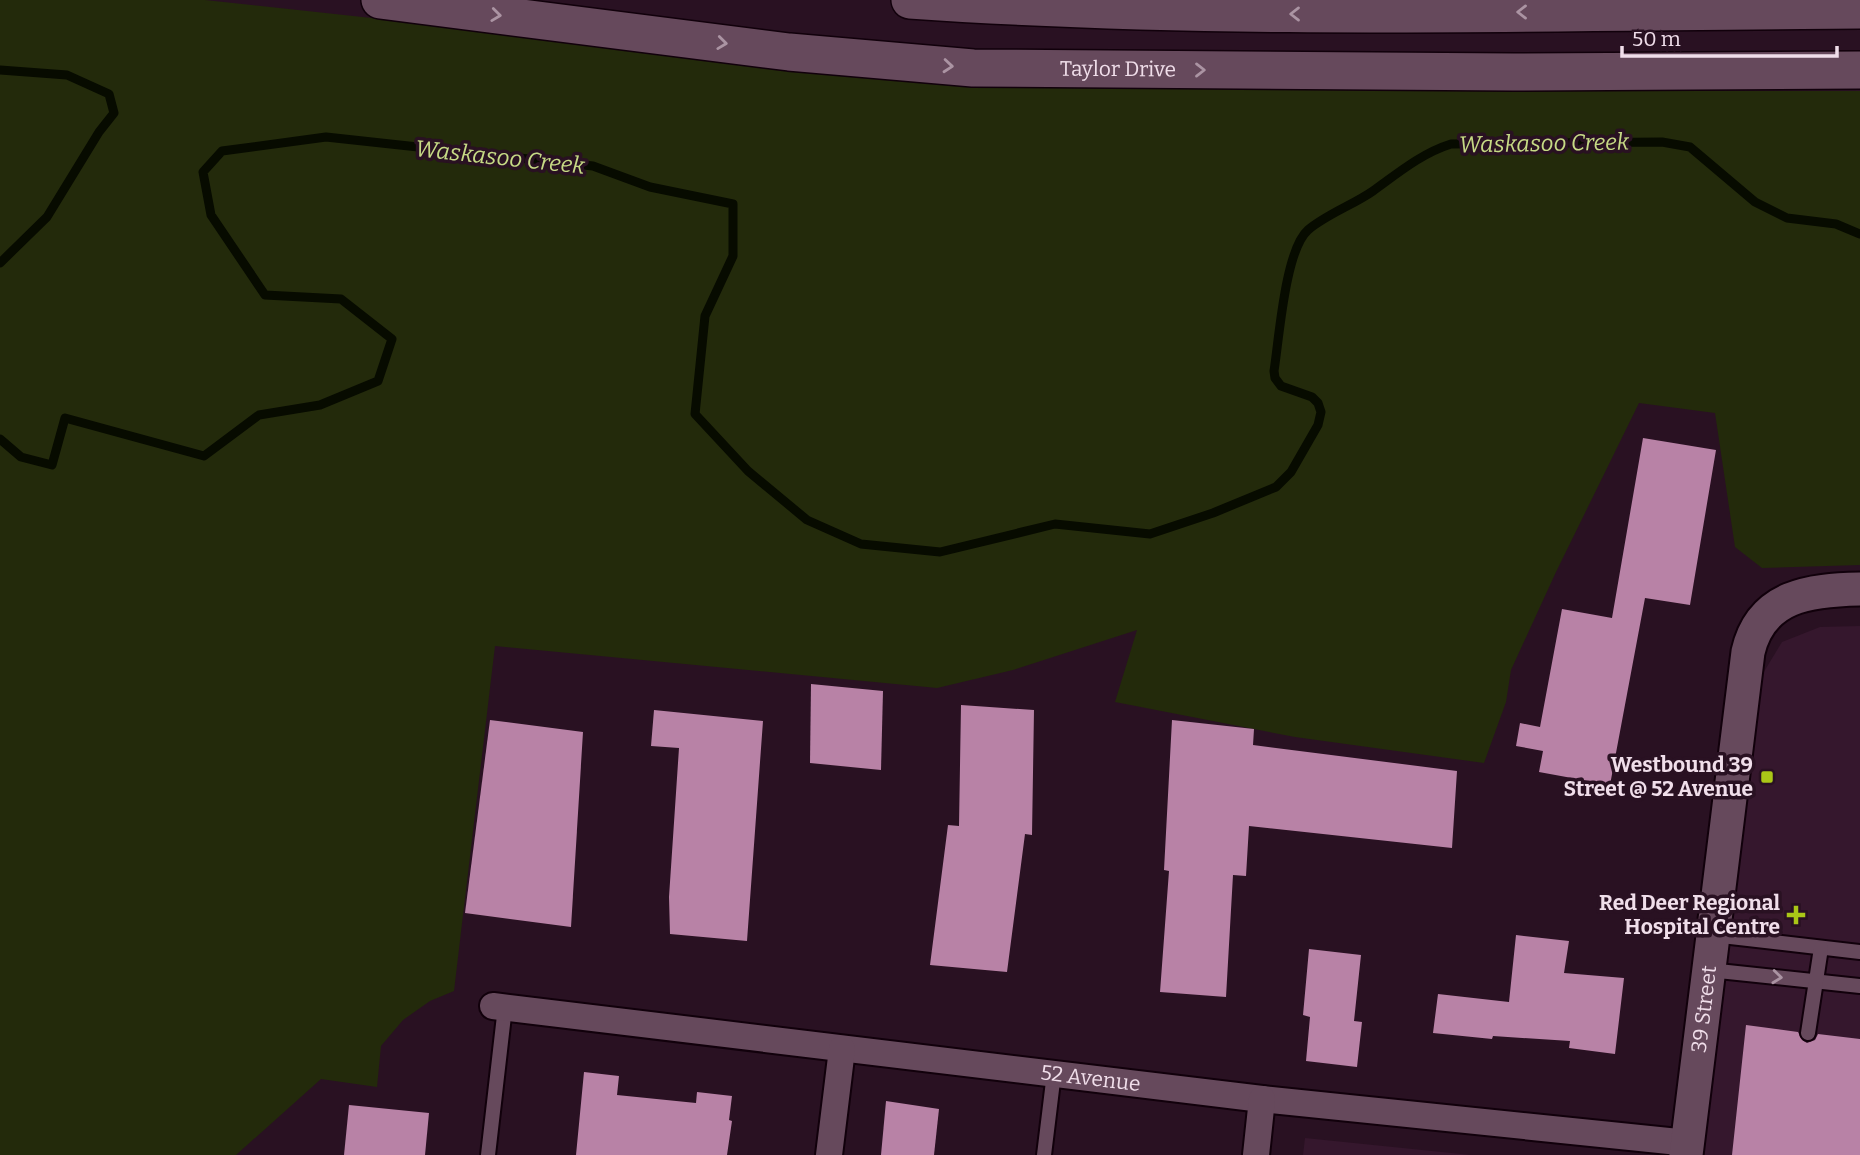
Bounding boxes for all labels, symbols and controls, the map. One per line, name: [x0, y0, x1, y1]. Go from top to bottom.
one-way arrow: [1517, 5, 1528, 20]
one-way arrow: [1289, 6, 1300, 22]
one-way arrow: [491, 7, 502, 22]
scale bar: [1622, 14, 1837, 58]
text: 50 m: [1632, 26, 1681, 52]
one-way arrow: [716, 36, 728, 51]
street label: Taylor Drive: [1060, 56, 1176, 83]
one-way arrow: [943, 58, 954, 73]
one-way arrow: [1196, 62, 1206, 78]
water label: Waskasoo Creek: [1459, 128, 1630, 158]
water label: Waskasoo Creek: [414, 134, 587, 180]
place label: Westbound 39 Street @ 52 Avenue: [1564, 752, 1753, 802]
marker: Westbound 39 Street @ 52 Avenue: [1759, 769, 1775, 785]
place label: Red Deer Regional Hospital Centre: [1599, 890, 1780, 940]
marker: Red Deer Regional Hospital Centre: [1786, 905, 1806, 925]
street label: 39 Street: [1686, 964, 1722, 1054]
one-way arrow: [1771, 969, 1782, 984]
street label: 52 Avenue: [1039, 1059, 1142, 1097]

